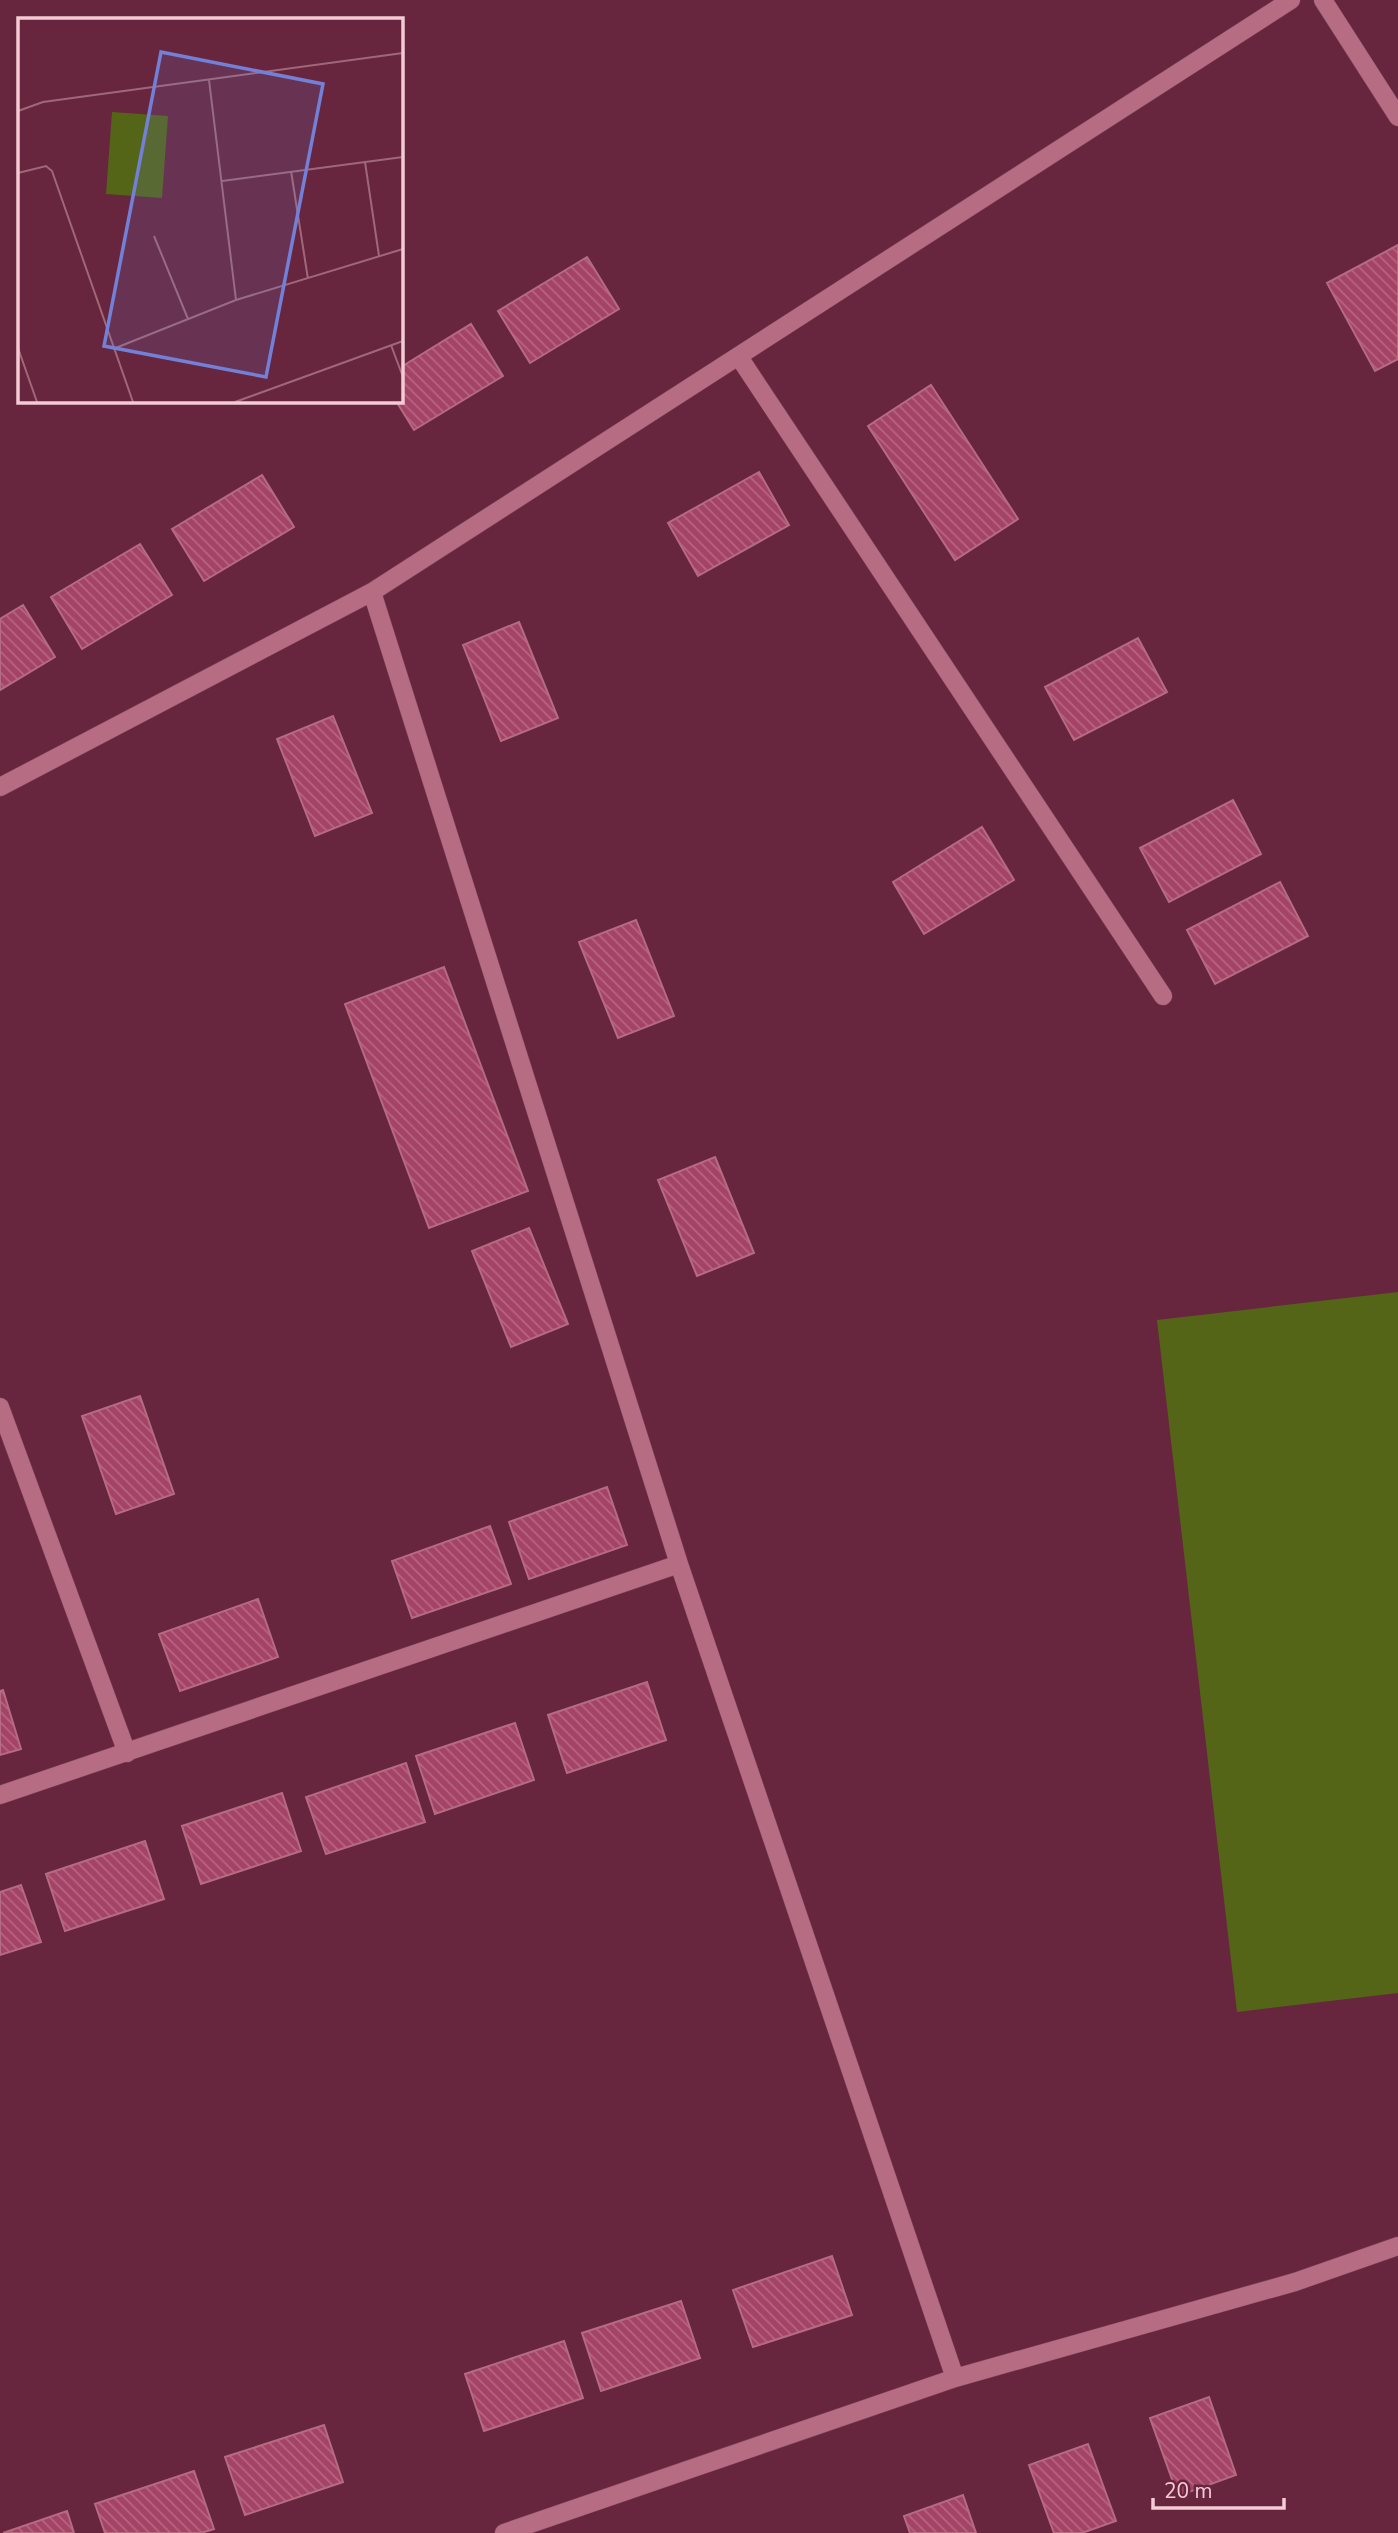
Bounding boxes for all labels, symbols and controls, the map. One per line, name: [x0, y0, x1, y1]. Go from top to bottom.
inset map: [18, 18, 402, 402]
scale bar: [1153, 2466, 1284, 2510]
text: 20 m: [1164, 2477, 1213, 2505]

